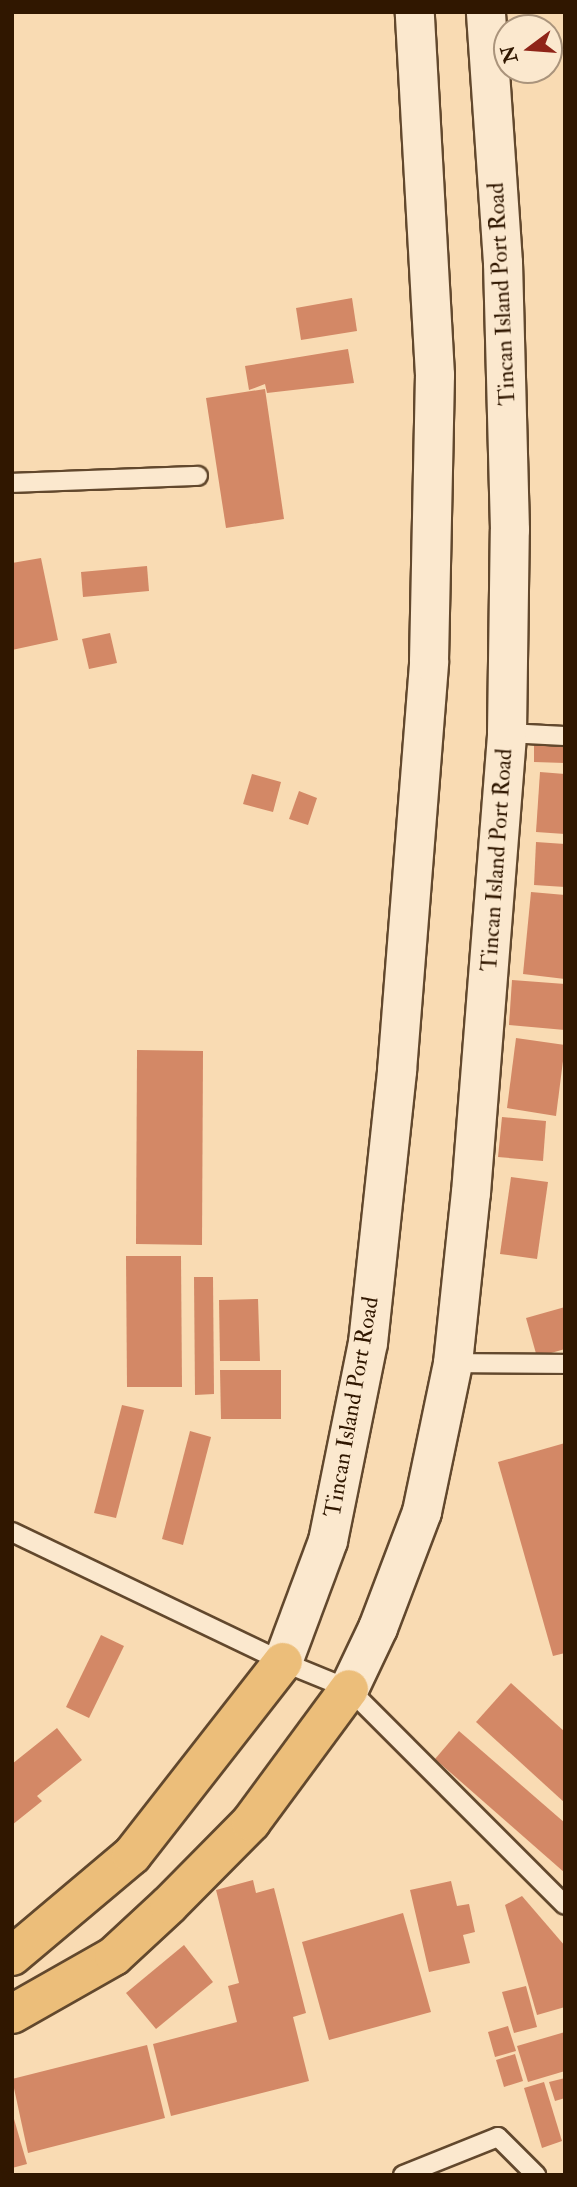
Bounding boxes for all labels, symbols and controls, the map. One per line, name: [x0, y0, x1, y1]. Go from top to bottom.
north arrow: [493, 14, 563, 84]
text: N: [496, 43, 524, 66]
street label: Tincan Island Port Road: [482, 182, 522, 406]
street label: Tincan Island Port Road: [475, 748, 519, 972]
street label: Tincan Island Port Road: [319, 1295, 385, 1519]

